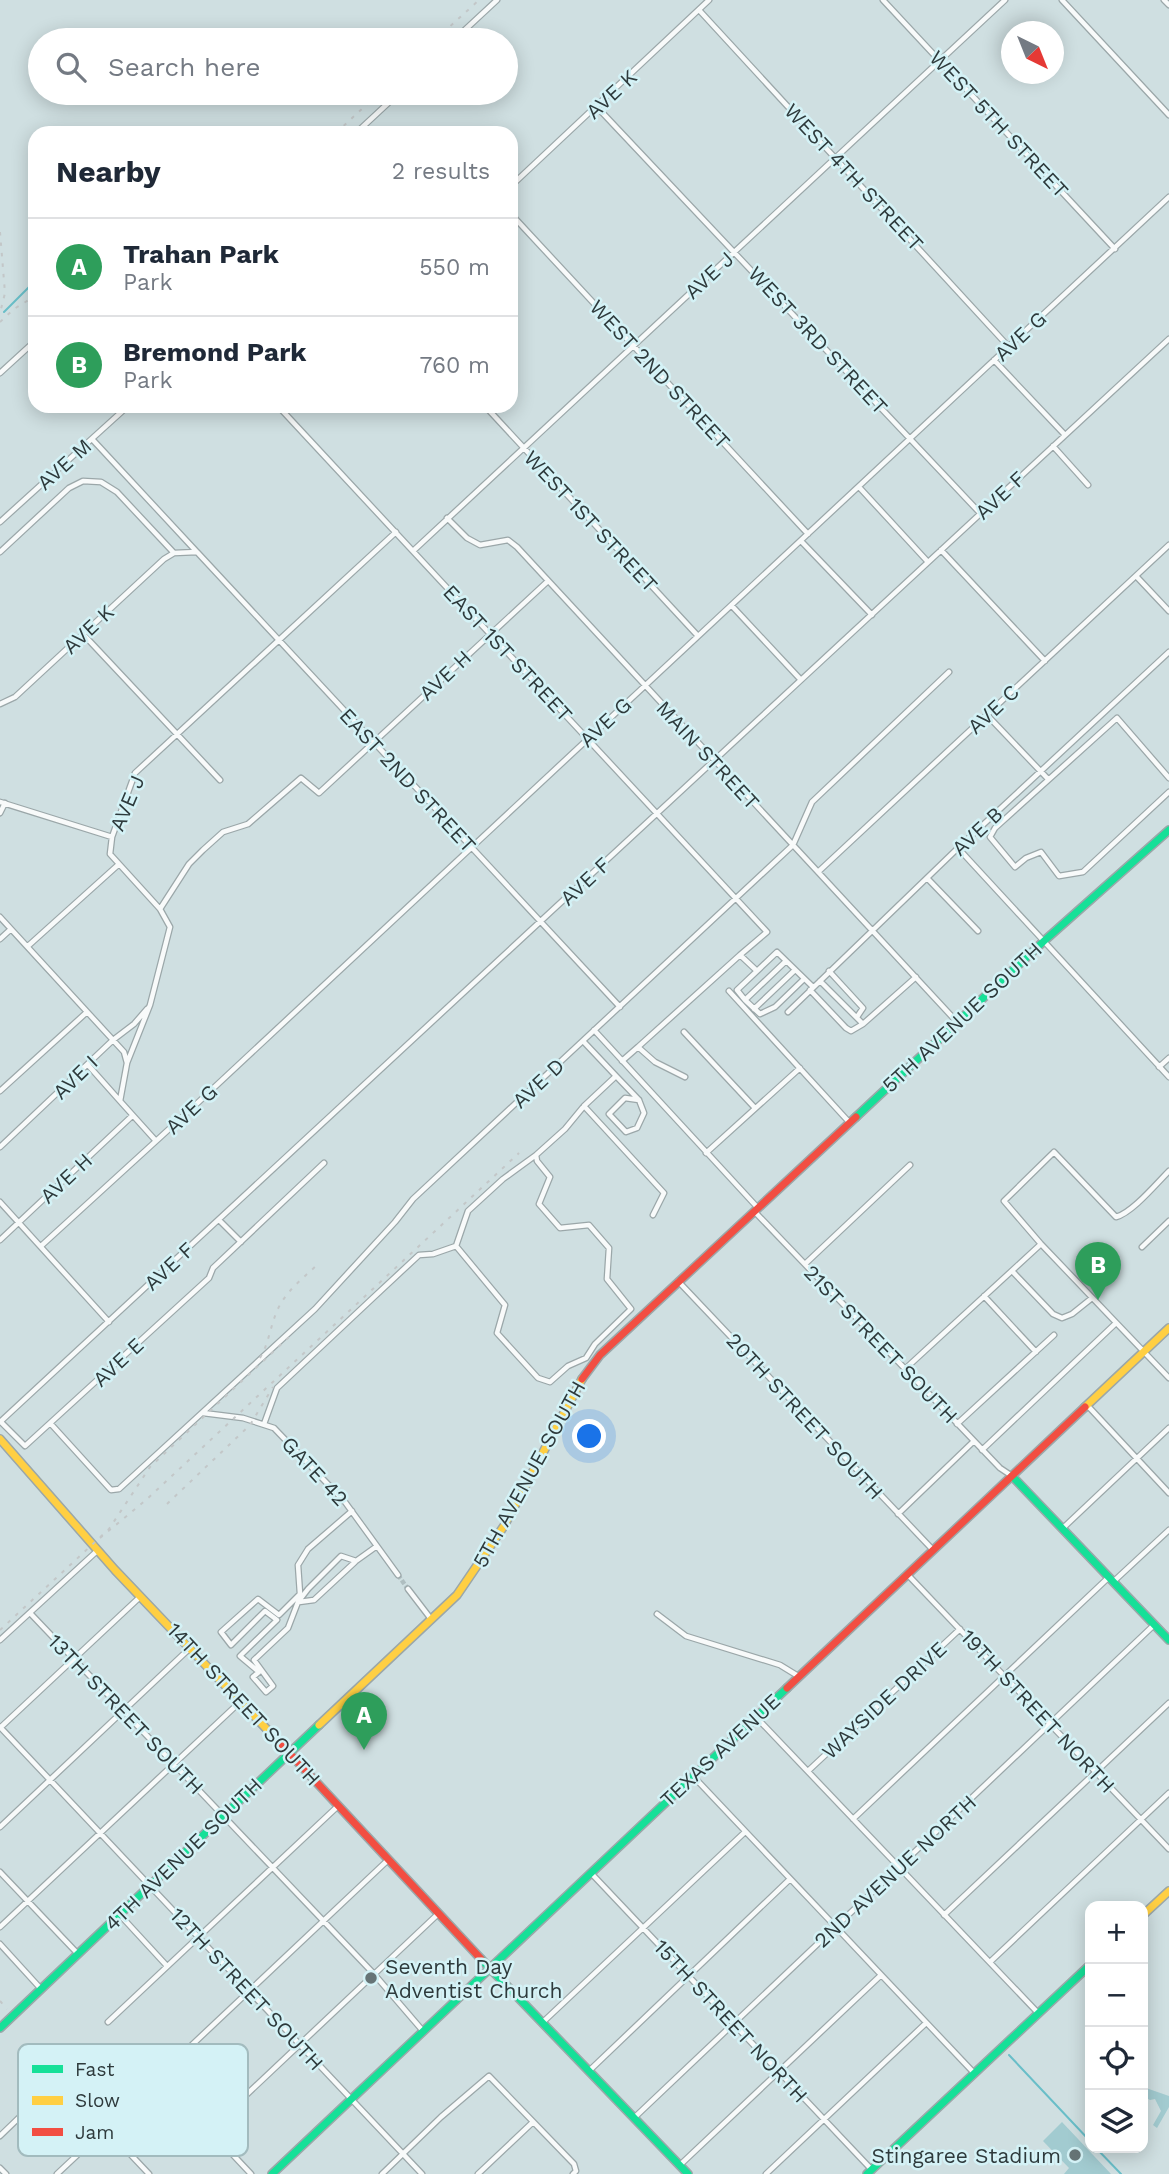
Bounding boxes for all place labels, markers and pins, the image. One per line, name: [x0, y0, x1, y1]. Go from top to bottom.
pin: B: [1075, 1242, 1121, 1300]
pin: A: [341, 1692, 387, 1750]
place label: Seventh Day Adventist Church: [385, 1954, 563, 2003]
marker: Seventh Day Adventist Church: [363, 1970, 379, 1986]
place label: Stingaree Stadium: [872, 2143, 1061, 2168]
marker: Stingaree Stadium: [1067, 2147, 1083, 2163]

